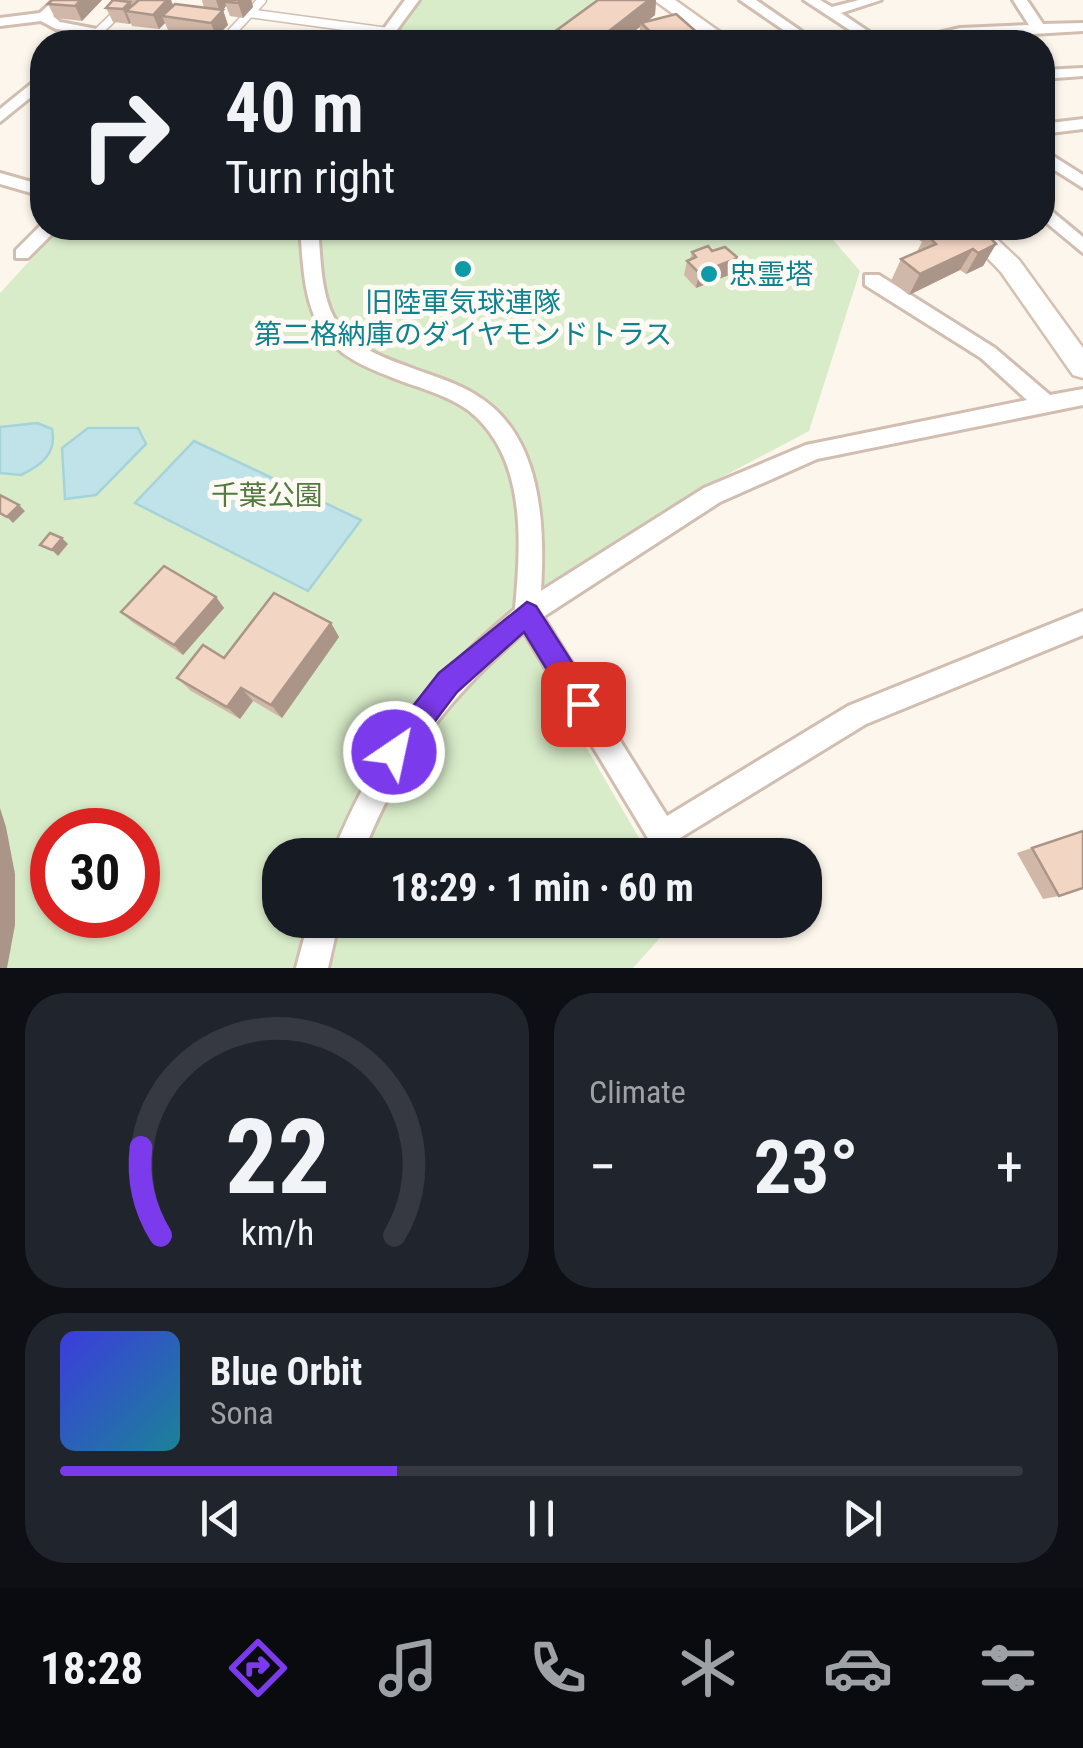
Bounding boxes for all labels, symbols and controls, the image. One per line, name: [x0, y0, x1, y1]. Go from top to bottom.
text: 40 m: [225, 67, 364, 149]
icon: right: [60, 70, 190, 200]
text: Turn right: [225, 151, 395, 204]
marker: 旧陸軍気球連隊 第二格納庫のダイヤモンドトラス: [452, 258, 474, 280]
place label: 忠霊塔: [729, 258, 813, 291]
marker: 忠霊塔: [698, 263, 720, 285]
place label: 旧陸軍気球連隊 第二格納庫のダイヤモンドトラス: [254, 286, 672, 351]
park label: 千葉公園: [211, 479, 323, 512]
pin: [541, 662, 626, 747]
icon: arrive: [556, 677, 611, 732]
position arrow: [342, 700, 446, 804]
speed limit sign: 30: [30, 808, 160, 938]
text: 18:29 · 1 min · 60 m: [390, 866, 694, 910]
text: Climate: [589, 1073, 686, 1111]
text: 22: [224, 1097, 330, 1218]
text: 23°: [754, 1123, 859, 1211]
text: −: [589, 1135, 617, 1199]
text: +: [996, 1135, 1023, 1199]
text: km/h: [240, 1212, 314, 1254]
text: Blue Orbit: [210, 1350, 362, 1394]
text: Sona: [210, 1394, 273, 1432]
icon: previous: [193, 1491, 248, 1546]
icon: pause: [514, 1491, 569, 1546]
icon: next: [835, 1491, 890, 1546]
icon: directions: [223, 1633, 293, 1703]
icon: music: [373, 1633, 443, 1703]
icon: phone: [523, 1633, 593, 1703]
icon: climate: [673, 1633, 743, 1703]
icon: car: [823, 1633, 893, 1703]
icon: filters: [973, 1633, 1043, 1703]
text: 18:28: [40, 1642, 143, 1695]

